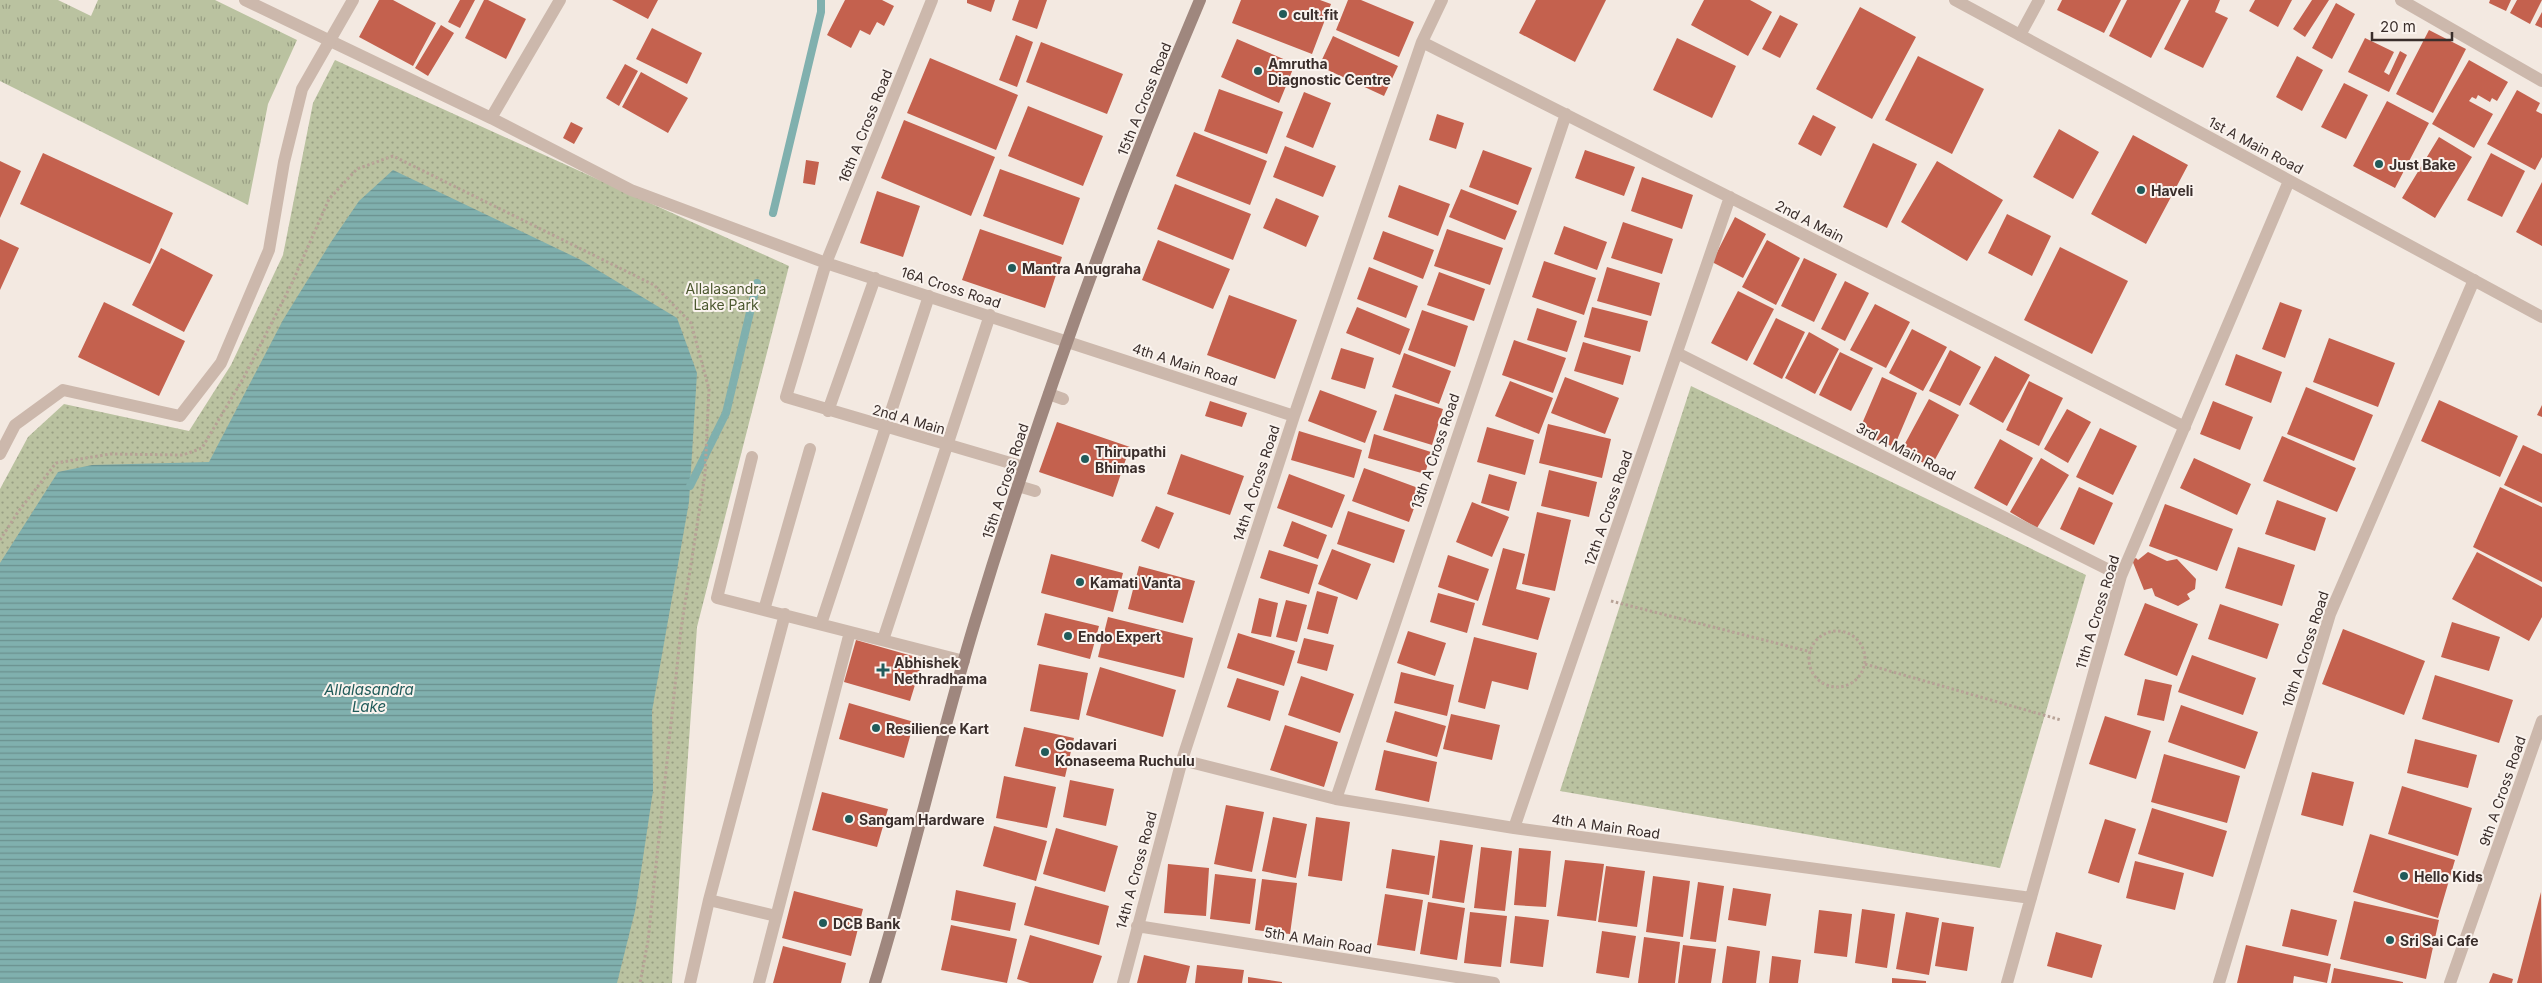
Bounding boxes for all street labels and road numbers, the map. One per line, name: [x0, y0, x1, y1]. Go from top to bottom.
street label: 15th A Cross Road: [1114, 40, 1174, 158]
street label: 16th A Cross Road: [834, 67, 896, 185]
street label: 1st A Main Road: [2206, 113, 2306, 177]
street label: 2nd A Main: [1773, 196, 1847, 246]
street label: 16A Cross Road: [899, 263, 1003, 311]
street label: 4th A Main Road: [1130, 339, 1240, 389]
street label: 13th A Cross Road: [1407, 391, 1463, 511]
street label: 2nd A Main: [871, 400, 947, 438]
street label: 3rd A Main Road: [1853, 419, 1959, 483]
street label: 15th A Cross Road: [978, 421, 1032, 541]
street label: 14th A Cross Road: [1229, 423, 1283, 543]
street label: 12th A Cross Road: [1580, 448, 1636, 568]
street label: 11th A Cross Road: [2072, 553, 2122, 671]
street label: 10th A Cross Road: [2278, 589, 2332, 709]
street label: 9th A Cross Road: [2475, 734, 2529, 848]
street label: 14th A Cross Road: [1112, 809, 1160, 931]
street label: 4th A Main Road: [1551, 810, 1661, 842]
street label: 5th A Main Road: [1263, 923, 1373, 957]

